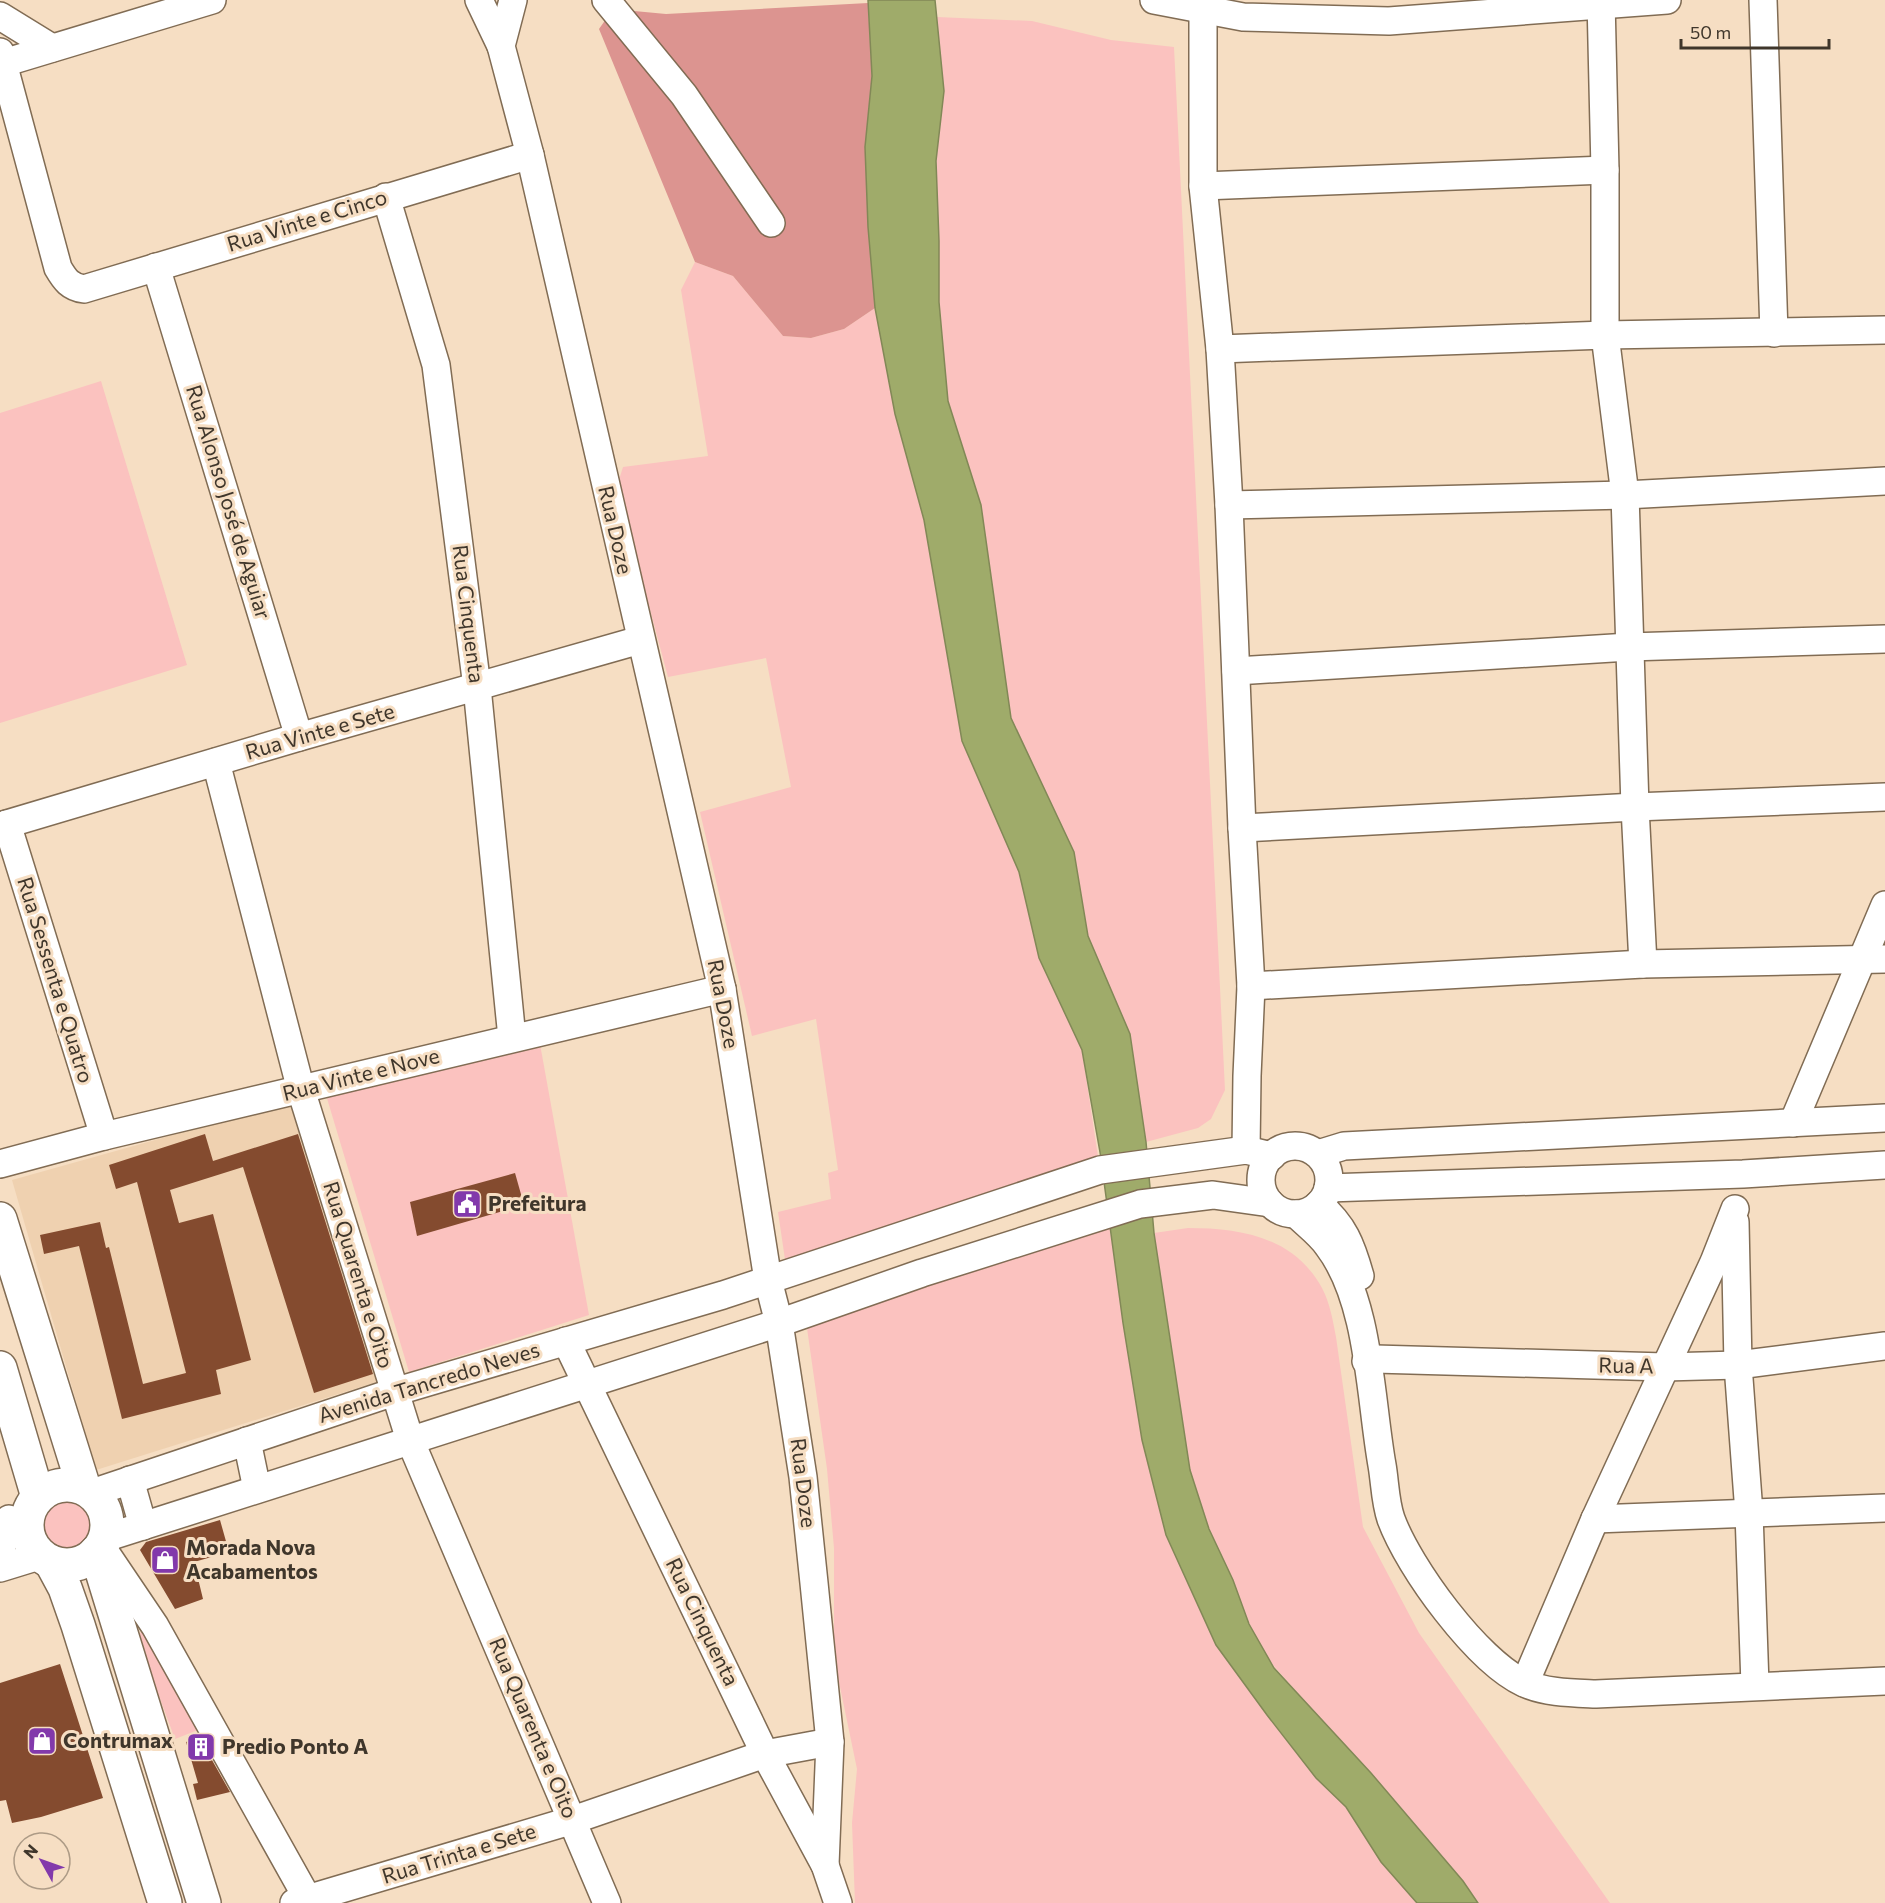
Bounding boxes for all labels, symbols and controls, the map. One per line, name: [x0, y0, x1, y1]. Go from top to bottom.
scale bar: [1681, 12, 1830, 50]
text: 50 m: [1690, 21, 1731, 43]
street label: Rua Vinte e Cinco: [224, 183, 390, 256]
street label: Rua Alonso José de Aguiar: [182, 382, 277, 622]
street label: Rua Doze: [594, 483, 639, 576]
street label: Rua Cinquenta: [449, 543, 490, 684]
street label: Rua Vinte e Sete: [242, 697, 397, 764]
street label: Rua Sessenta e Quatro: [13, 874, 100, 1086]
street label: Rua Doze: [704, 957, 745, 1050]
street label: Rua Vinte e Nove: [280, 1042, 442, 1105]
street label: Rua Quarenta e Oito: [319, 1178, 400, 1371]
public building icon: Prefeitura: [451, 1188, 483, 1220]
place label: Prefeitura: [488, 1190, 587, 1215]
street label: Avenida Tancredo Neves: [315, 1336, 542, 1427]
street label: Rua A: [1598, 1352, 1654, 1377]
street label: Rua Doze: [787, 1437, 822, 1529]
place label: Morada Nova Acabamentos: [186, 1534, 318, 1583]
shop icon: Morada Nova Acabamentos: [149, 1544, 181, 1576]
street label: Rua Cinquenta: [662, 1553, 745, 1689]
street label: Rua Quarenta e Oito: [485, 1633, 584, 1822]
shop icon: Contrumax: [26, 1725, 58, 1757]
place label: Contrumax: [63, 1727, 173, 1752]
building icon: Predio Ponto A: [185, 1731, 217, 1763]
place label: Predio Ponto A: [222, 1733, 368, 1758]
street label: Rua Trinta e Sete: [379, 1817, 539, 1888]
north arrow: [12, 1831, 72, 1891]
text: N: [19, 1840, 41, 1862]

